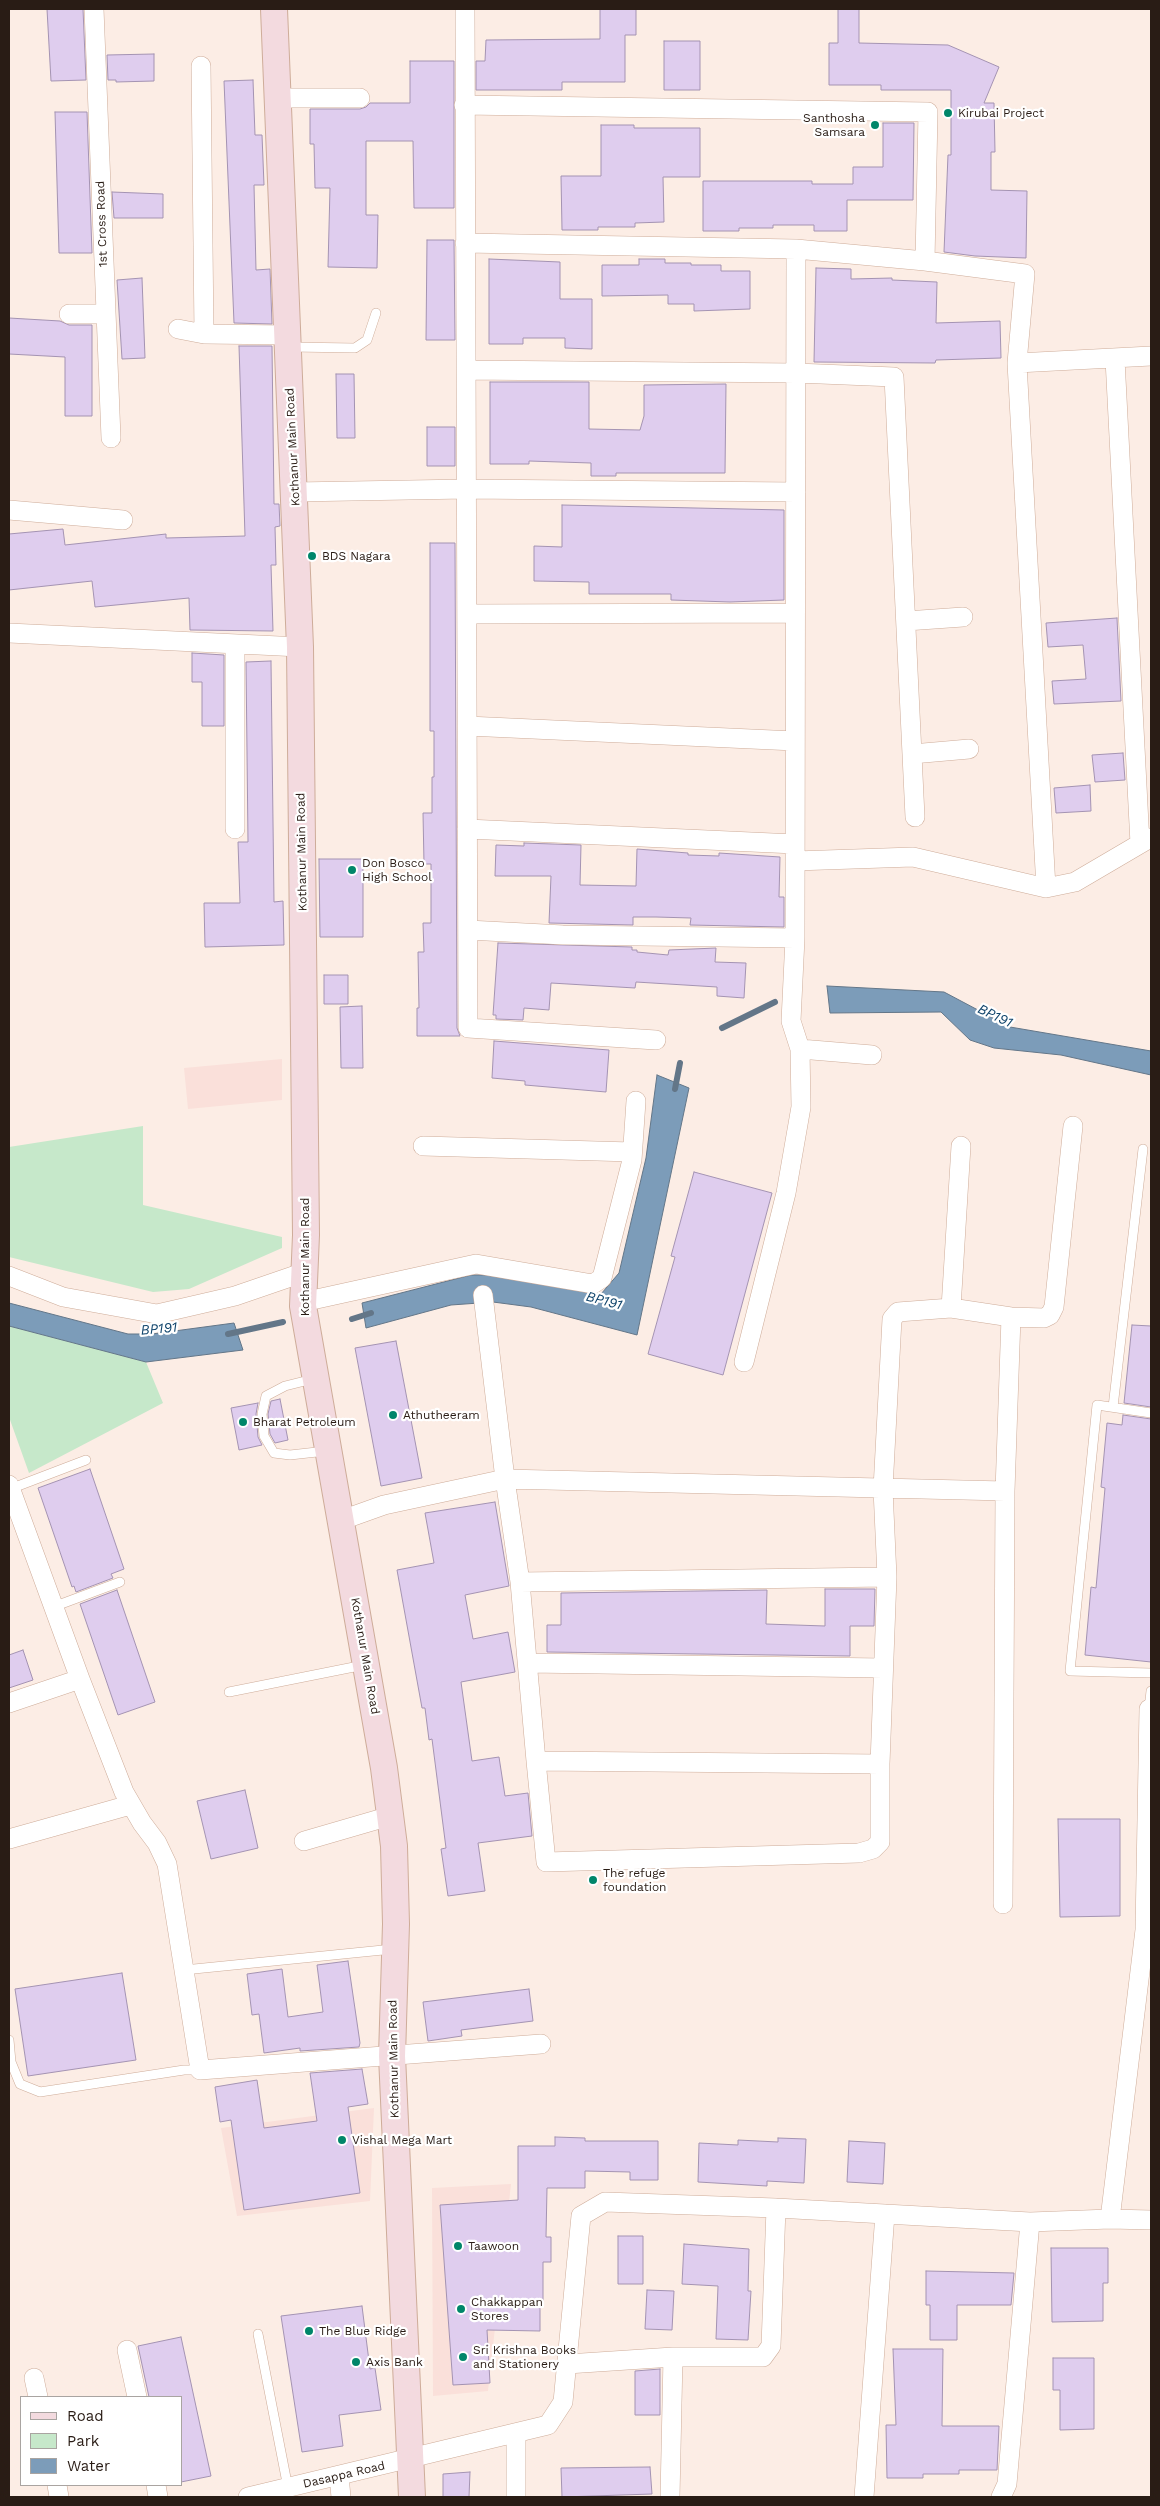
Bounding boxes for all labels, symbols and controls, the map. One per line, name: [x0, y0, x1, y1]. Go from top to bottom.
place label: Kirubai Project: [958, 106, 1044, 120]
marker: Kirubai Project: [942, 107, 954, 119]
place label: Santhosha Samsara: [803, 111, 865, 139]
marker: Santhosha Samsara: [869, 119, 881, 131]
street label: 1st Cross Road: [93, 181, 111, 267]
street label: Kothanur Main Road: [283, 387, 303, 507]
place label: BDS Nagara: [322, 549, 390, 563]
marker: BDS Nagara: [306, 550, 318, 562]
street label: Kothanur Main Road: [294, 793, 310, 911]
place label: Don Bosco High School: [362, 856, 432, 884]
marker: Don Bosco High School: [346, 864, 358, 876]
water label: BP191: [975, 1001, 1015, 1031]
street label: Kothanur Main Road: [298, 1198, 312, 1316]
water label: BP191: [584, 1288, 624, 1314]
water label: BP191: [140, 1319, 178, 1339]
place label: Athutheeram: [403, 1408, 480, 1422]
marker: Athutheeram: [387, 1409, 399, 1421]
place label: Bharat Petroleum: [253, 1415, 356, 1429]
marker: Bharat Petroleum: [237, 1416, 249, 1428]
street label: Kothanur Main Road: [348, 1596, 382, 1716]
place label: The refuge foundation: [603, 1866, 667, 1894]
marker: The refuge foundation: [587, 1874, 599, 1886]
street label: Kothanur Main Road: [386, 2000, 402, 2118]
place label: Vishal Mega Mart: [352, 2133, 452, 2147]
marker: Vishal Mega Mart: [336, 2134, 348, 2146]
place label: Taawoon: [468, 2239, 519, 2253]
marker: Taawoon: [452, 2240, 464, 2252]
place label: Chakkappan Stores: [471, 2295, 543, 2323]
marker: Chakkappan Stores: [455, 2303, 467, 2315]
place label: The Blue Ridge: [319, 2324, 406, 2338]
marker: The Blue Ridge: [303, 2325, 315, 2337]
place label: Sri Krishna Books and Stationery: [473, 2343, 576, 2371]
marker: Sri Krishna Books and Stationery: [457, 2351, 469, 2363]
place label: Axis Bank: [366, 2355, 423, 2369]
marker: Axis Bank: [350, 2356, 362, 2368]
legend: [20, 2396, 182, 2486]
text: Road: [67, 2407, 104, 2425]
text: Park: [67, 2432, 99, 2450]
text: Water: [67, 2457, 110, 2475]
street label: Dasappa Road: [302, 2459, 386, 2491]

